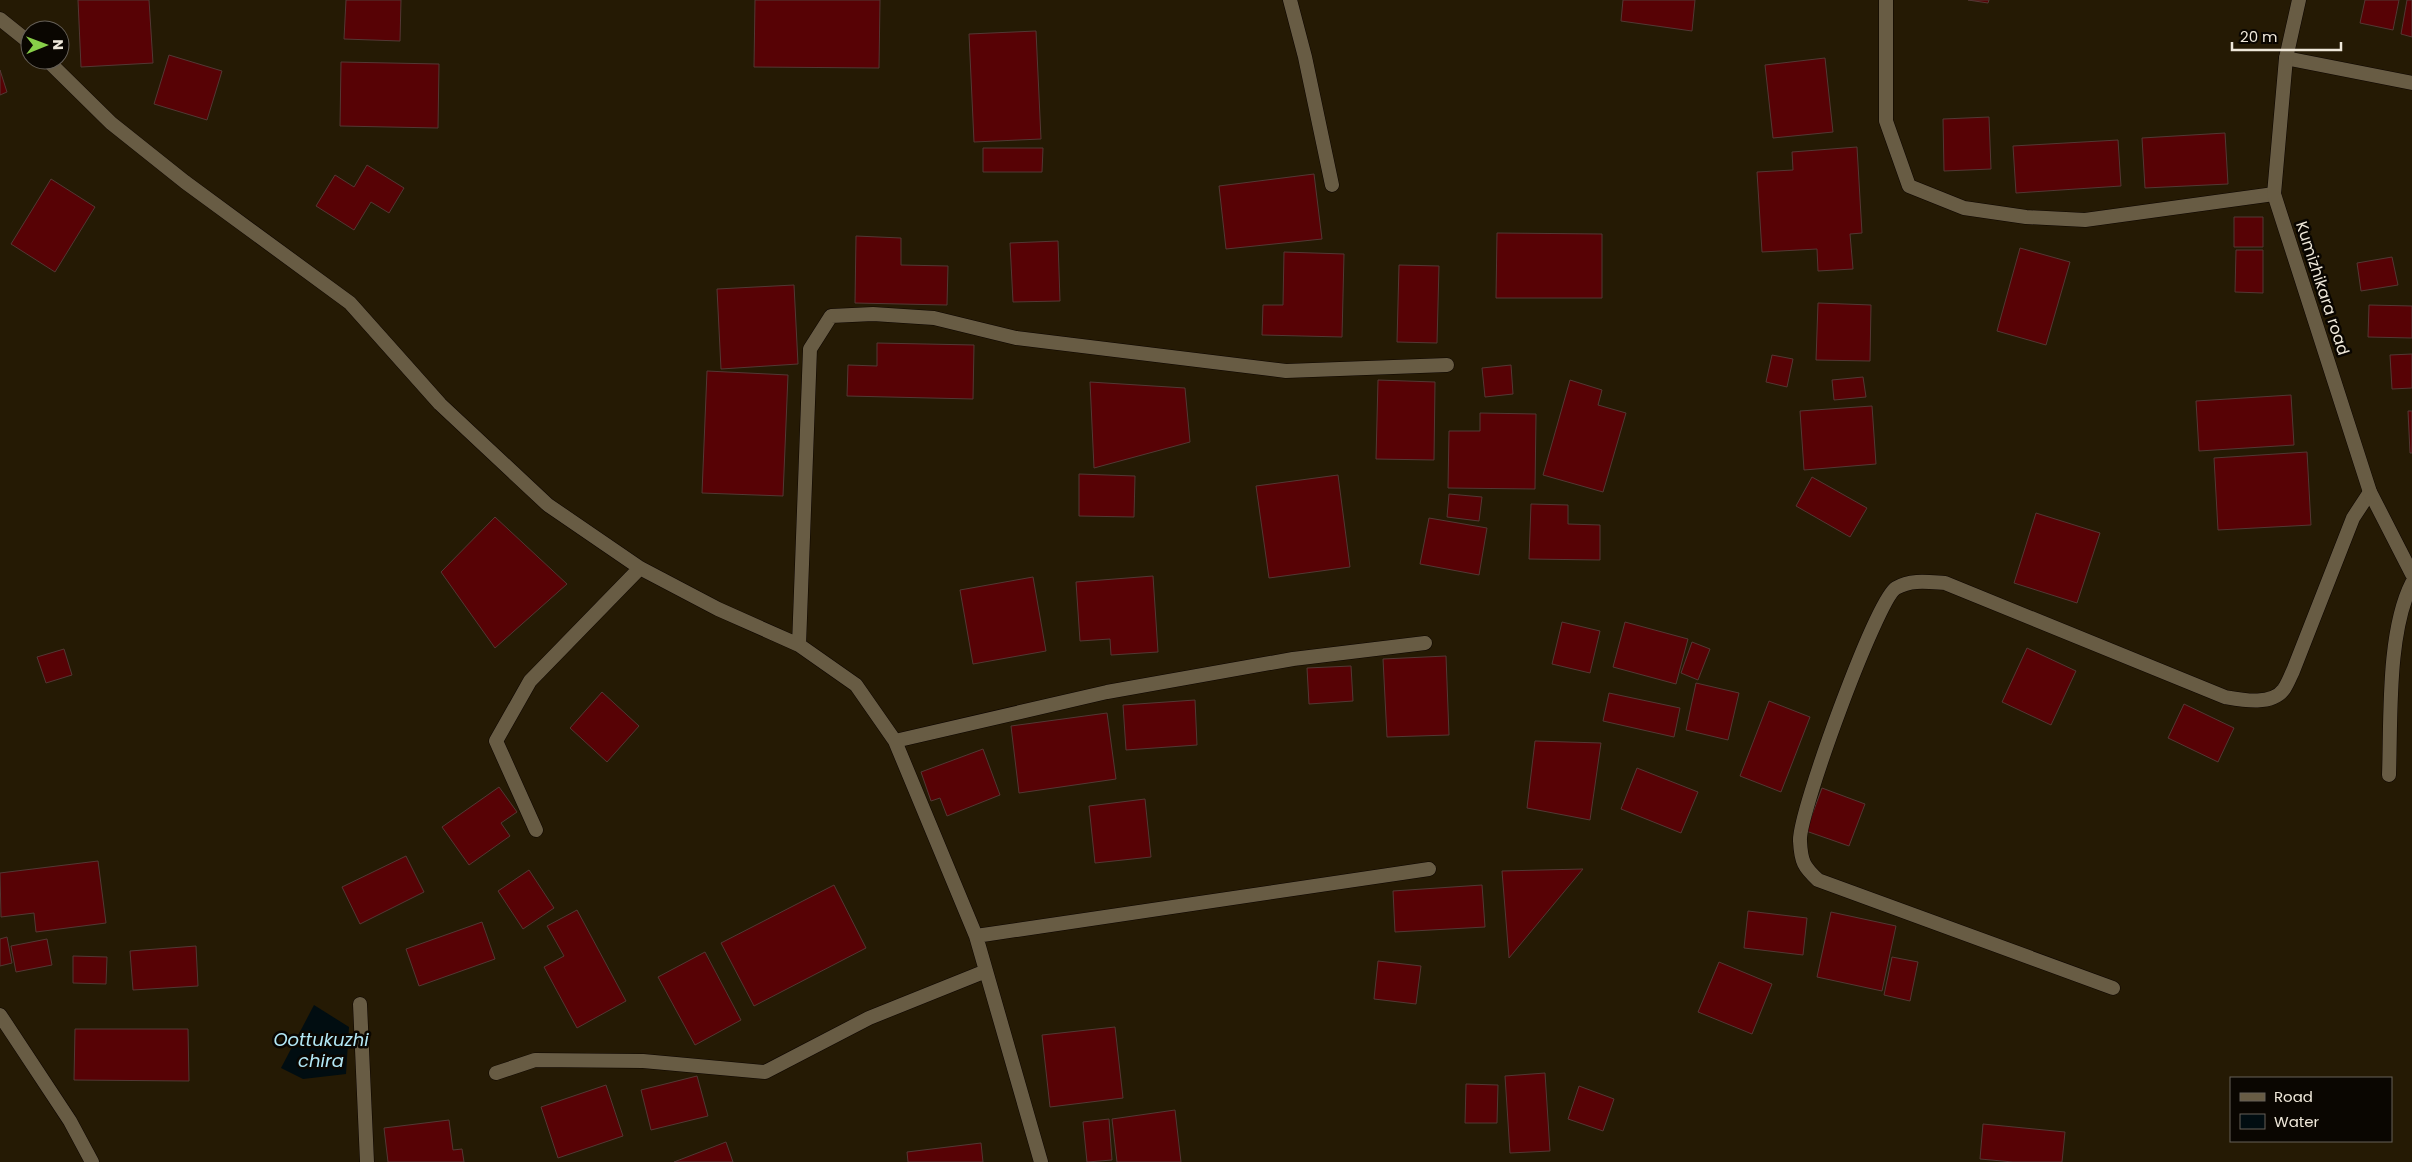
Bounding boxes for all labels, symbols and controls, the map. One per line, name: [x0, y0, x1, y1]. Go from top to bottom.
north arrow: [20, 20, 70, 70]
scale bar: [2232, 20, 2341, 52]
text: 20 m: [2240, 26, 2278, 47]
text: N: [48, 39, 68, 50]
street label: Kumizhikara road: [2290, 218, 2355, 358]
water label: Oottukuzhi chira: [273, 1027, 369, 1073]
legend: [2230, 1077, 2392, 1142]
text: Road: [2274, 1086, 2313, 1107]
text: Water: [2274, 1111, 2320, 1132]

